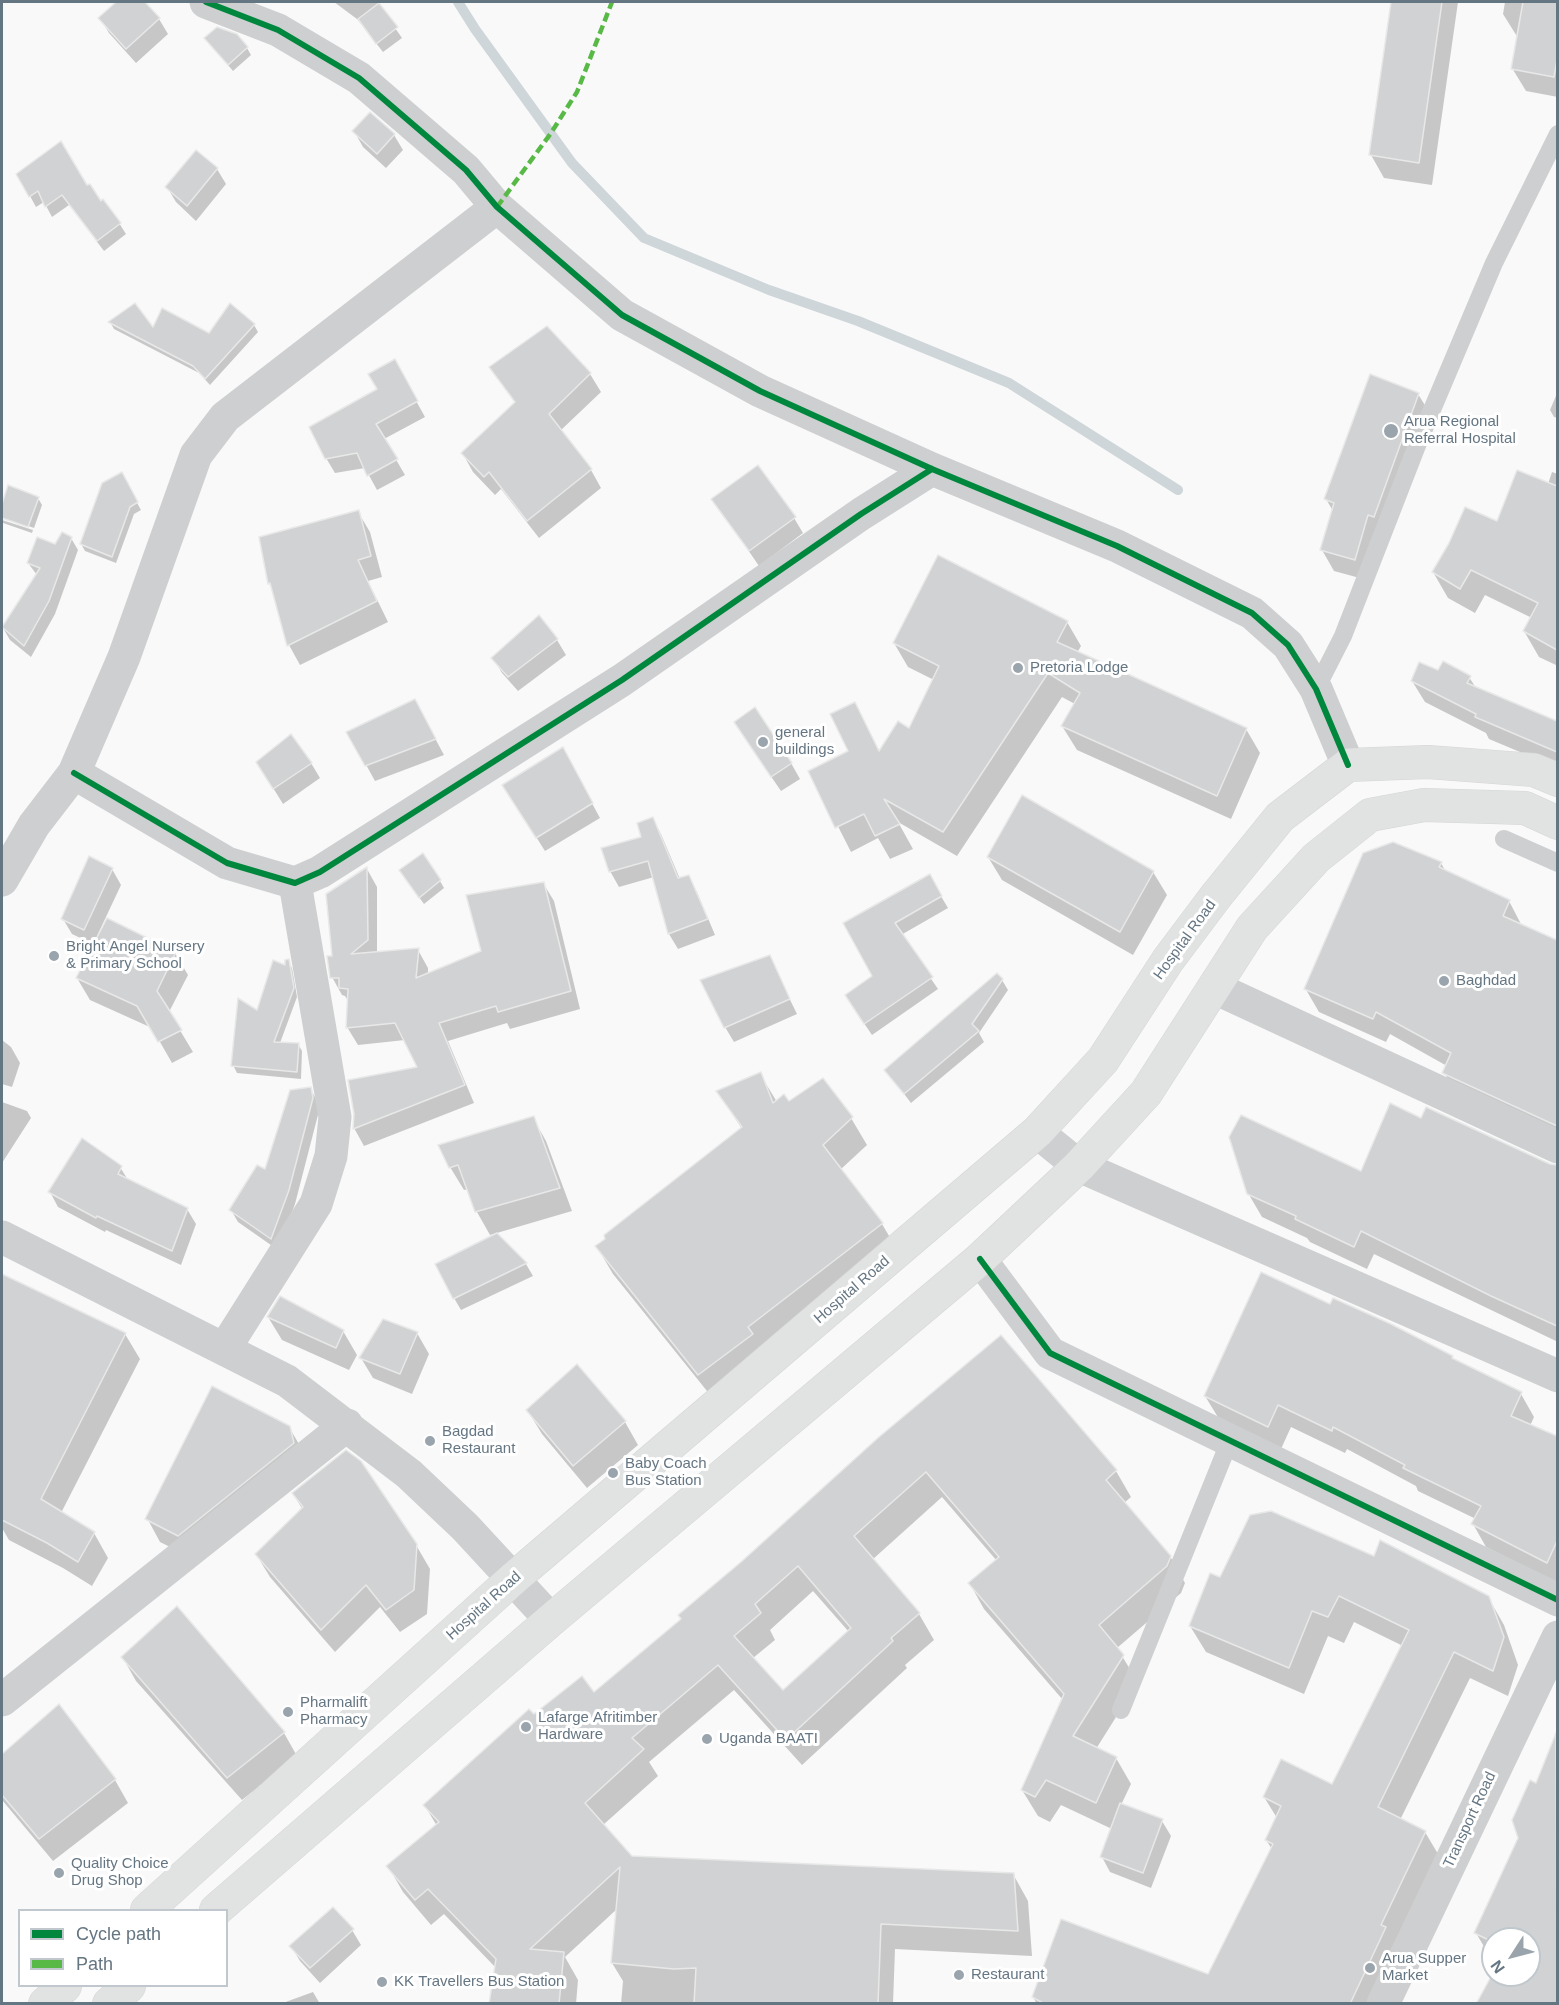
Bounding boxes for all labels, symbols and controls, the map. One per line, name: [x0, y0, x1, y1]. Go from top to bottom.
place label: Arua Regional Referral Hospital: [1404, 413, 1516, 448]
marker: Arua Regional Referral Hospital: [1382, 422, 1400, 440]
place label: Pretoria Lodge: [1030, 659, 1128, 677]
marker: Pretoria Lodge: [1011, 661, 1025, 675]
place label: general buildings: [775, 724, 834, 759]
marker: general buildings: [756, 735, 770, 749]
street label: Hospital Road: [1150, 897, 1220, 983]
place label: Bright Angel Nursery & Primary School: [66, 938, 204, 973]
marker: Bright Angel Nursery & Primary School: [47, 949, 61, 963]
place label: Baghdad: [1456, 972, 1516, 990]
marker: Baghdad: [1437, 974, 1451, 988]
street label: Hospital Road: [811, 1252, 893, 1328]
place label: Bagdad Restaurant: [442, 1423, 515, 1458]
marker: Bagdad Restaurant: [423, 1434, 437, 1448]
place label: Baby Coach Bus Station: [625, 1455, 707, 1490]
marker: Baby Coach Bus Station: [606, 1466, 620, 1480]
street label: Hospital Road: [443, 1568, 525, 1644]
place label: Pharmalift Pharmacy: [300, 1694, 368, 1729]
marker: Pharmalift Pharmacy: [281, 1705, 295, 1719]
place label: Lafarge Afritimber Hardware: [538, 1709, 657, 1744]
marker: Lafarge Afritimber Hardware: [519, 1720, 533, 1734]
place label: Uganda BAATI: [719, 1730, 818, 1748]
marker: Uganda BAATI: [700, 1732, 714, 1746]
street label: Transport Road: [1440, 1769, 1500, 1871]
place label: Quality Choice Drug Shop: [71, 1855, 169, 1890]
marker: Quality Choice Drug Shop: [52, 1866, 66, 1880]
legend: [18, 1909, 228, 1987]
text: Cycle path: [76, 1924, 161, 1944]
north arrow: [1481, 1927, 1541, 1987]
place label: Arua Supper Market: [1382, 1950, 1466, 1985]
text: Path: [76, 1954, 113, 1974]
text: N: [1487, 1957, 1508, 1976]
marker: Arua Supper Market: [1363, 1961, 1377, 1975]
place label: Restaurant: [971, 1966, 1044, 1984]
marker: Restaurant: [952, 1968, 966, 1982]
place label: KK Travellers Bus Station: [394, 1973, 564, 1991]
marker: KK Travellers Bus Station: [375, 1975, 389, 1989]

